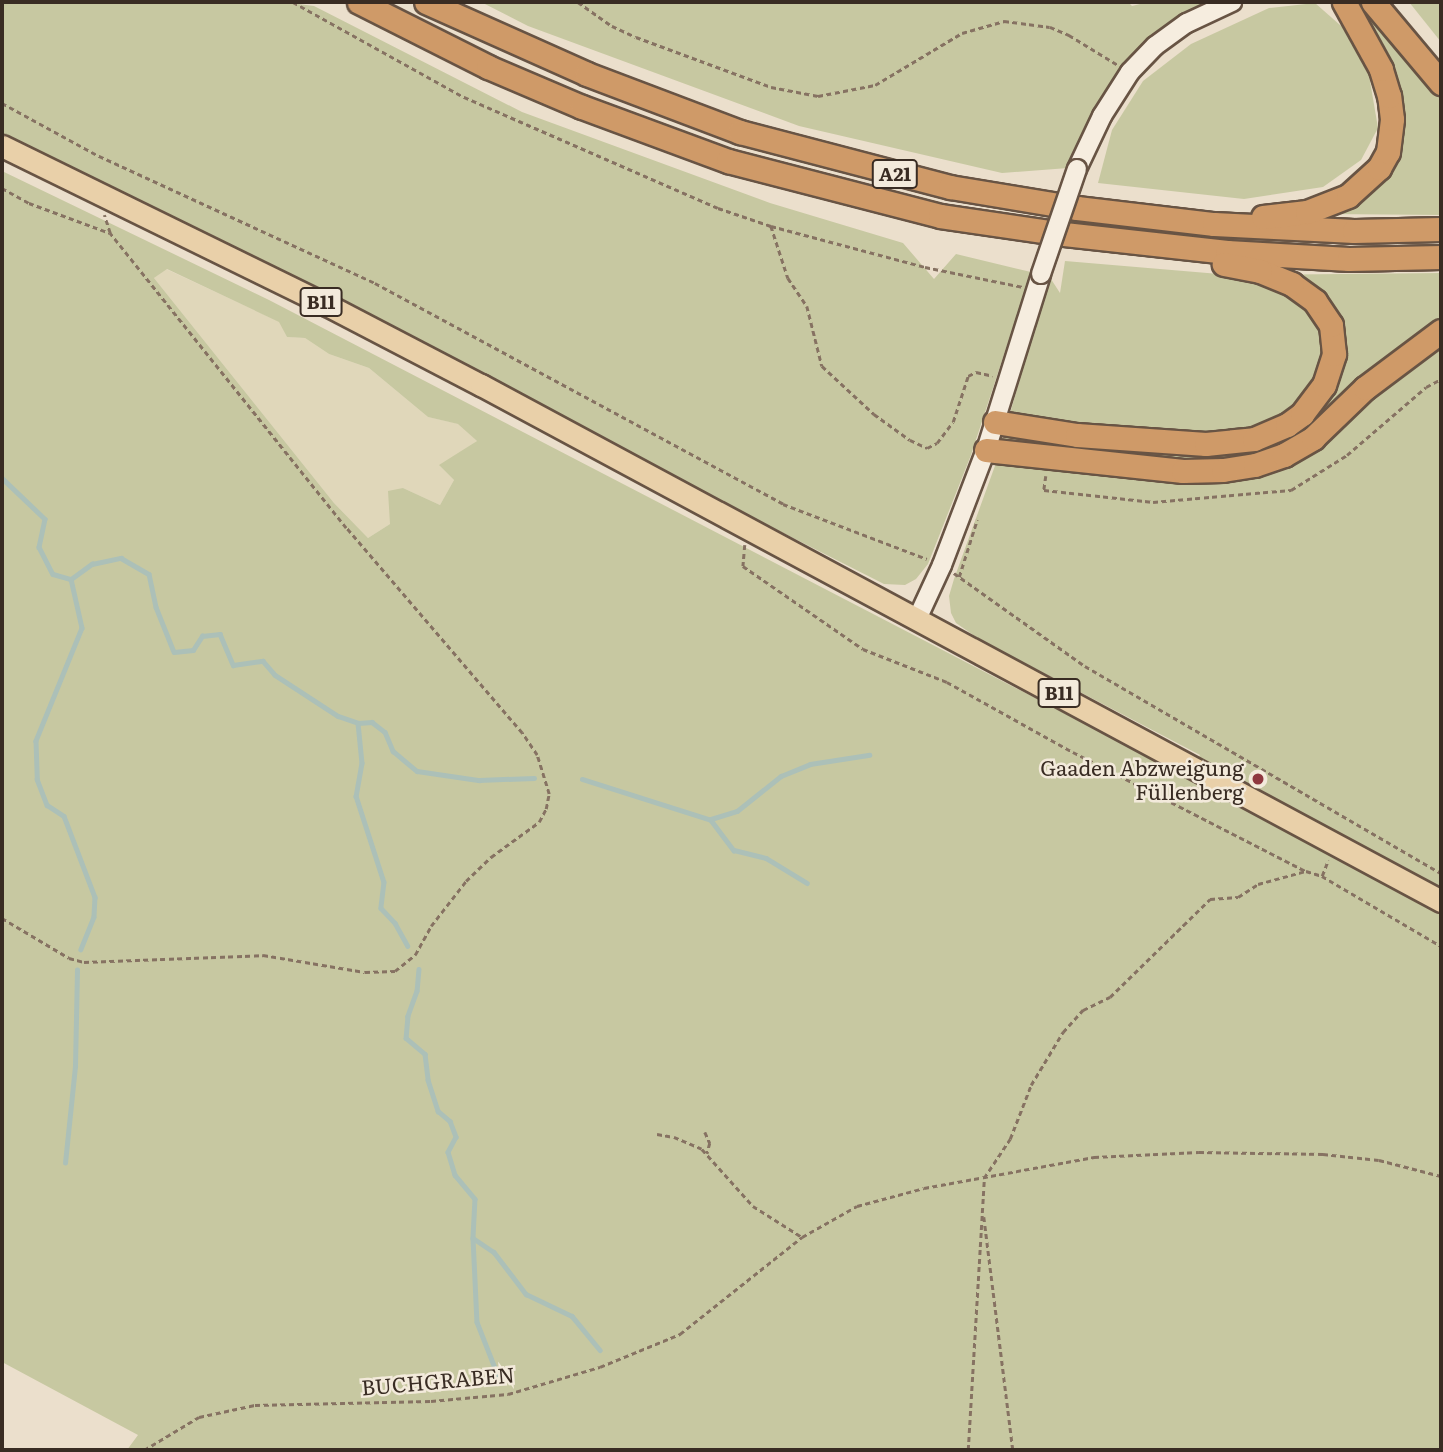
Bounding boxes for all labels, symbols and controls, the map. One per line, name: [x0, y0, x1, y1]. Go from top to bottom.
road number: A21: [870, 158, 920, 190]
road number: B11: [298, 286, 344, 318]
road number: B11: [1036, 678, 1082, 708]
place label: Gaaden Abzweigung Füllenberg: [1040, 754, 1244, 804]
marker: Gaaden Abzweigung Füllenberg: [1250, 771, 1266, 787]
street label: BUCHGRABEN: [360, 1361, 516, 1399]

